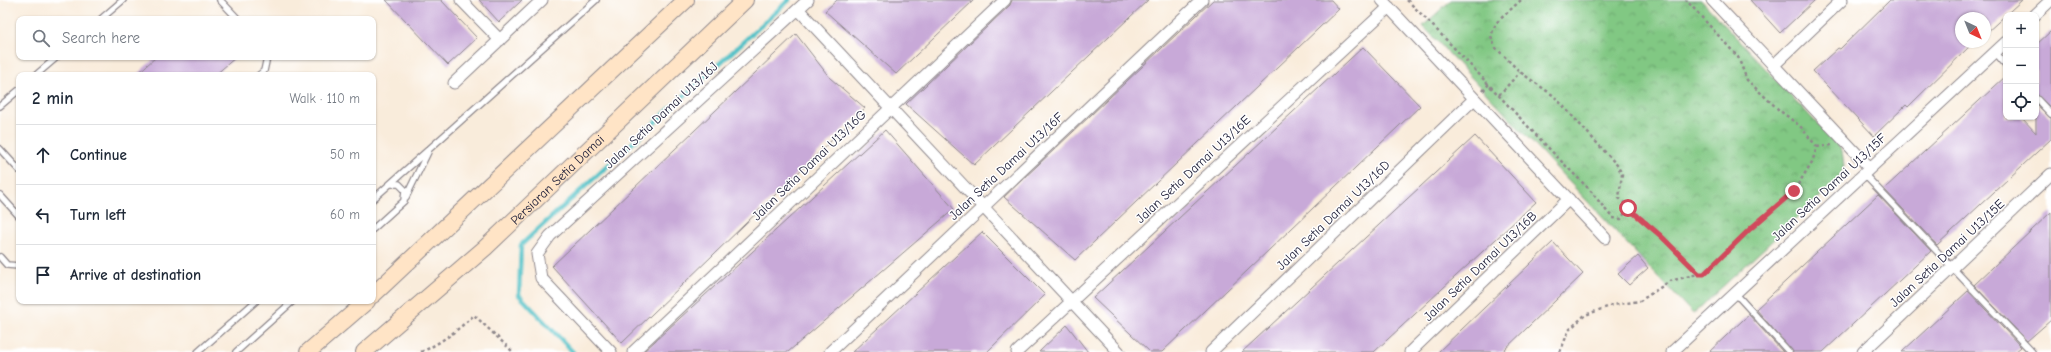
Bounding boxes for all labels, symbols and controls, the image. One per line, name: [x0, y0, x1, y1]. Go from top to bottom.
north arrow: [1955, 12, 1991, 48]
map controls: [2003, 12, 2039, 120]
button: +: [2003, 12, 2039, 48]
search box: [16, 16, 376, 60]
icon: search: [30, 27, 52, 49]
text: Search here: [62, 29, 140, 47]
button: −: [2003, 48, 2039, 84]
street label: Jalan Setia Damai U13/16J: [601, 59, 721, 171]
button: locate: [2003, 84, 2039, 120]
text: 2 min: [32, 89, 73, 108]
text: Walk · 110 m: [289, 91, 360, 106]
street label: Jalan Setia Damai U13/16G: [749, 107, 869, 223]
street label: Jalan Setia Damai U13/16F: [946, 109, 1067, 223]
street label: Jalan Setia Damai U13/16E: [1133, 112, 1254, 226]
street label: Jalan Setia Damai U13/15F: [1769, 130, 1890, 244]
street label: Persiaran Setia Damai: [507, 131, 607, 227]
icon: ahead: [32, 144, 54, 166]
text: Continue: [70, 146, 127, 164]
text: 50 m: [330, 147, 360, 162]
street label: Jalan Setia Damai U13/16D: [1273, 157, 1393, 273]
route end: [1785, 182, 1803, 200]
street label: Jalan Setia Damai U13/15E: [1887, 196, 2008, 310]
route start: [1619, 199, 1637, 217]
icon: left: [32, 204, 54, 226]
text: Turn left: [70, 206, 126, 224]
text: 60 m: [330, 207, 360, 222]
street label: Jalan Setia Damai U13/16B: [1420, 208, 1540, 324]
icon: arrive: [32, 264, 54, 286]
text: Arrive at destination: [70, 266, 201, 284]

